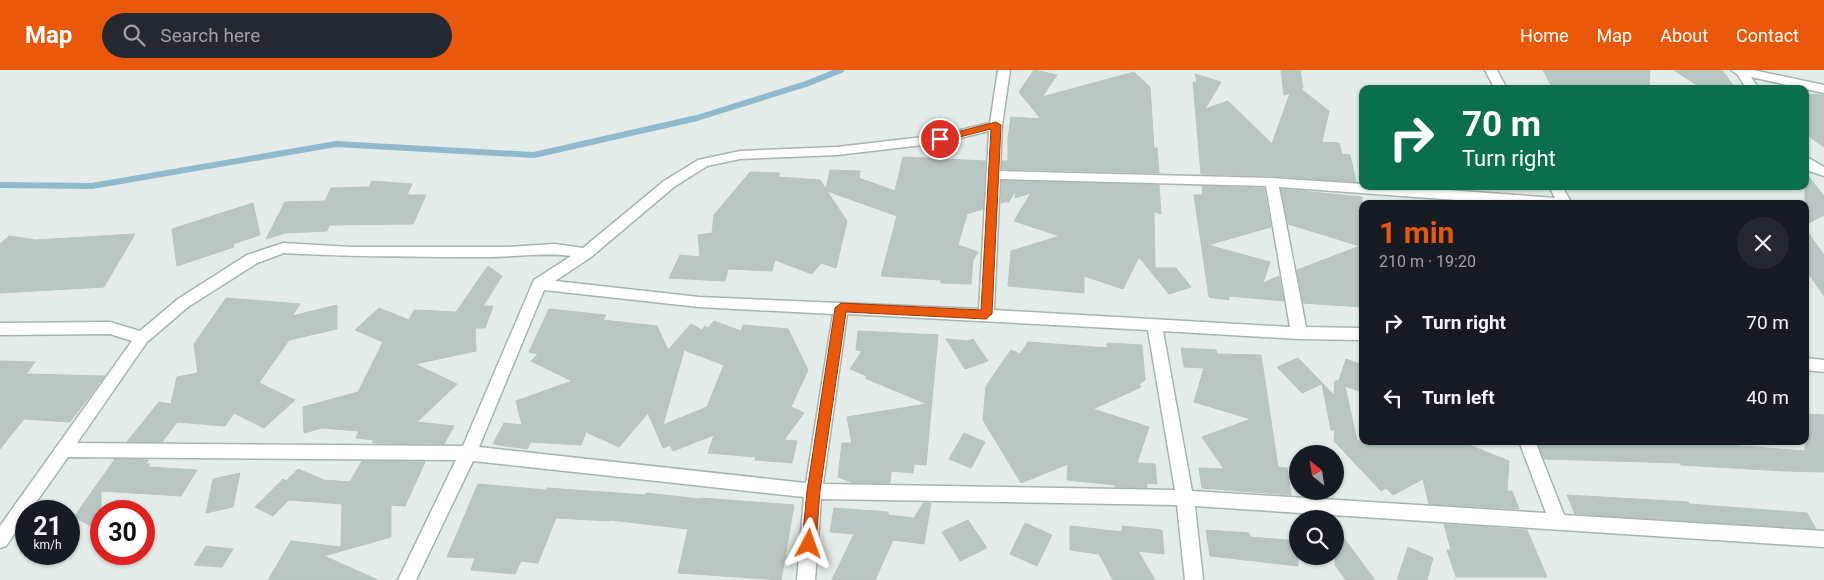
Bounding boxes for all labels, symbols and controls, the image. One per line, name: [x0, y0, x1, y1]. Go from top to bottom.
search box: [102, 13, 452, 58]
text: Map: [25, 21, 72, 49]
icon: search: [120, 21, 148, 49]
text: Search here: [160, 24, 260, 47]
text: Home: [1520, 25, 1569, 46]
text: Map: [1597, 25, 1632, 46]
text: About: [1660, 25, 1708, 46]
text: Contact: [1736, 25, 1799, 46]
text: 70 m: [1462, 104, 1541, 145]
icon: right: [1379, 105, 1444, 170]
pin: [919, 118, 961, 160]
icon: arrive: [926, 125, 954, 153]
text: Turn right: [1462, 146, 1556, 171]
text: 1 min: [1379, 215, 1454, 250]
button: close: [1737, 217, 1789, 269]
text: 210 m · 19:20: [1379, 252, 1476, 271]
icon: right: [1379, 309, 1407, 337]
text: Turn right: [1422, 311, 1506, 334]
text: 70 m: [1746, 311, 1789, 334]
icon: left: [1379, 384, 1407, 412]
text: Turn left: [1422, 386, 1495, 409]
text: 40 m: [1746, 386, 1789, 409]
north arrow: [1289, 445, 1344, 500]
map controls: [1289, 445, 1344, 565]
speed limit sign: 30: [90, 500, 155, 565]
button: search: [1289, 510, 1344, 565]
text: 21: [33, 512, 62, 541]
position arrow: [782, 517, 834, 569]
text: km/h: [33, 538, 62, 552]

